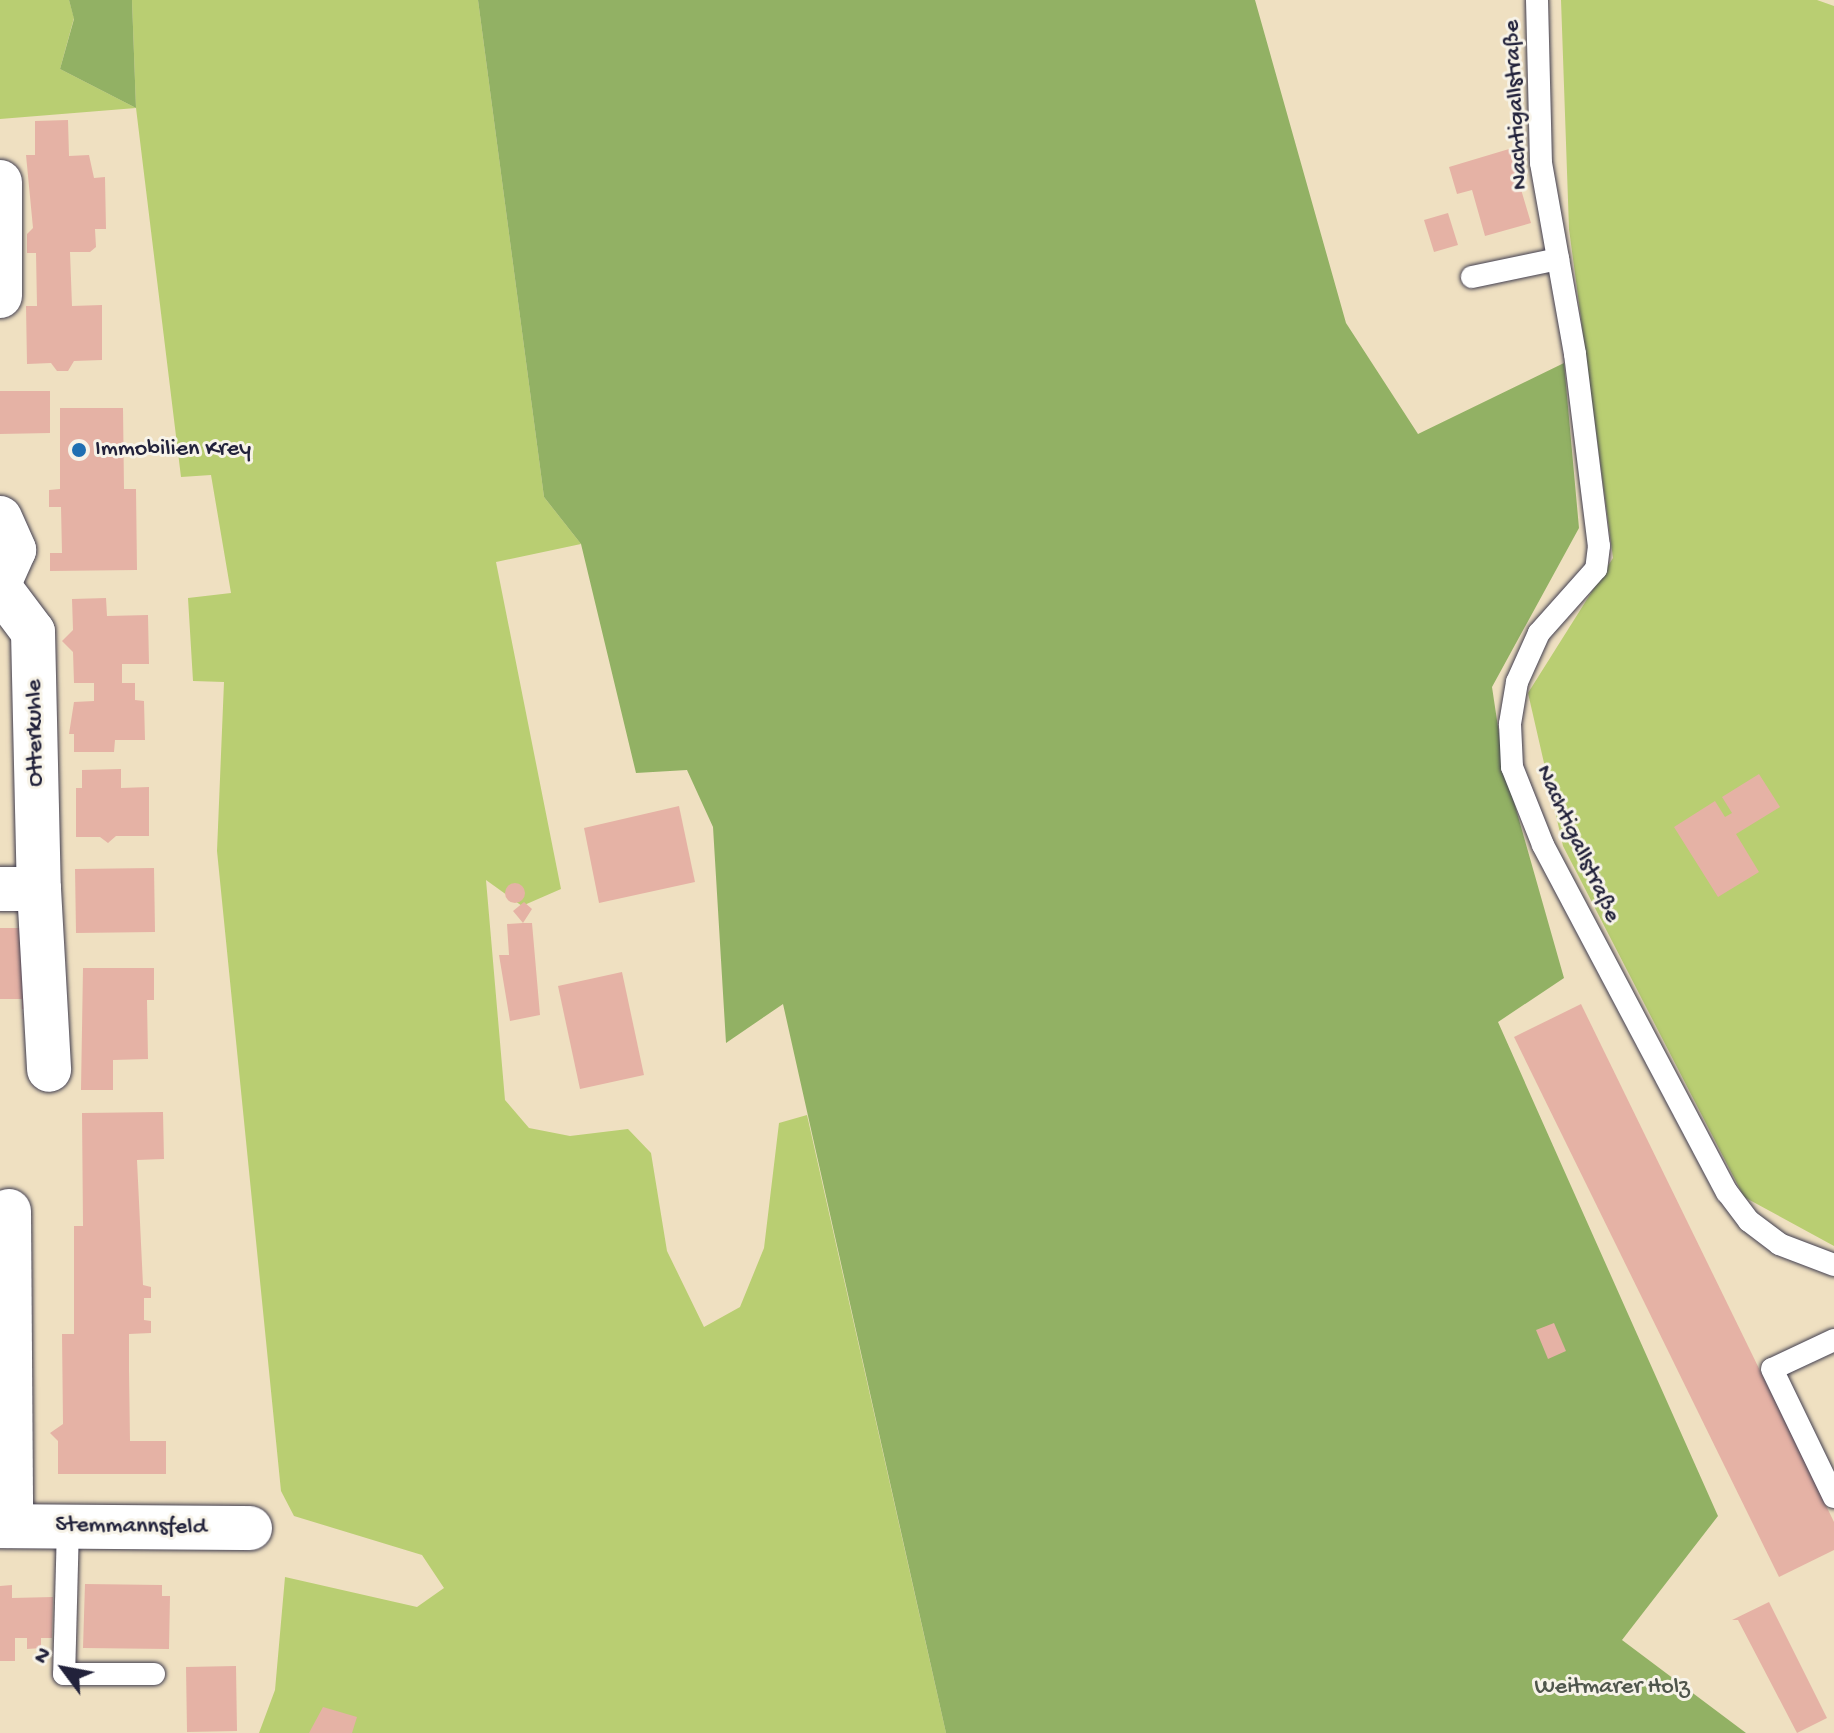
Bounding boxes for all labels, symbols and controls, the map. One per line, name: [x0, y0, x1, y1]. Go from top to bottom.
street label: Nachtigallstraße: [1498, 19, 1536, 191]
place label: Immobilien Krey: [95, 436, 251, 464]
marker: Immobilien Krey: [70, 441, 88, 459]
street label: Otterkuhle: [21, 679, 51, 787]
street label: Nachtigallstraße: [1528, 761, 1626, 927]
street label: Stemmannsfeld: [55, 1511, 207, 1543]
north arrow: [24, 1629, 104, 1709]
text: N: [29, 1643, 58, 1669]
park label: Weitmarer Holz: [1534, 1674, 1690, 1702]

